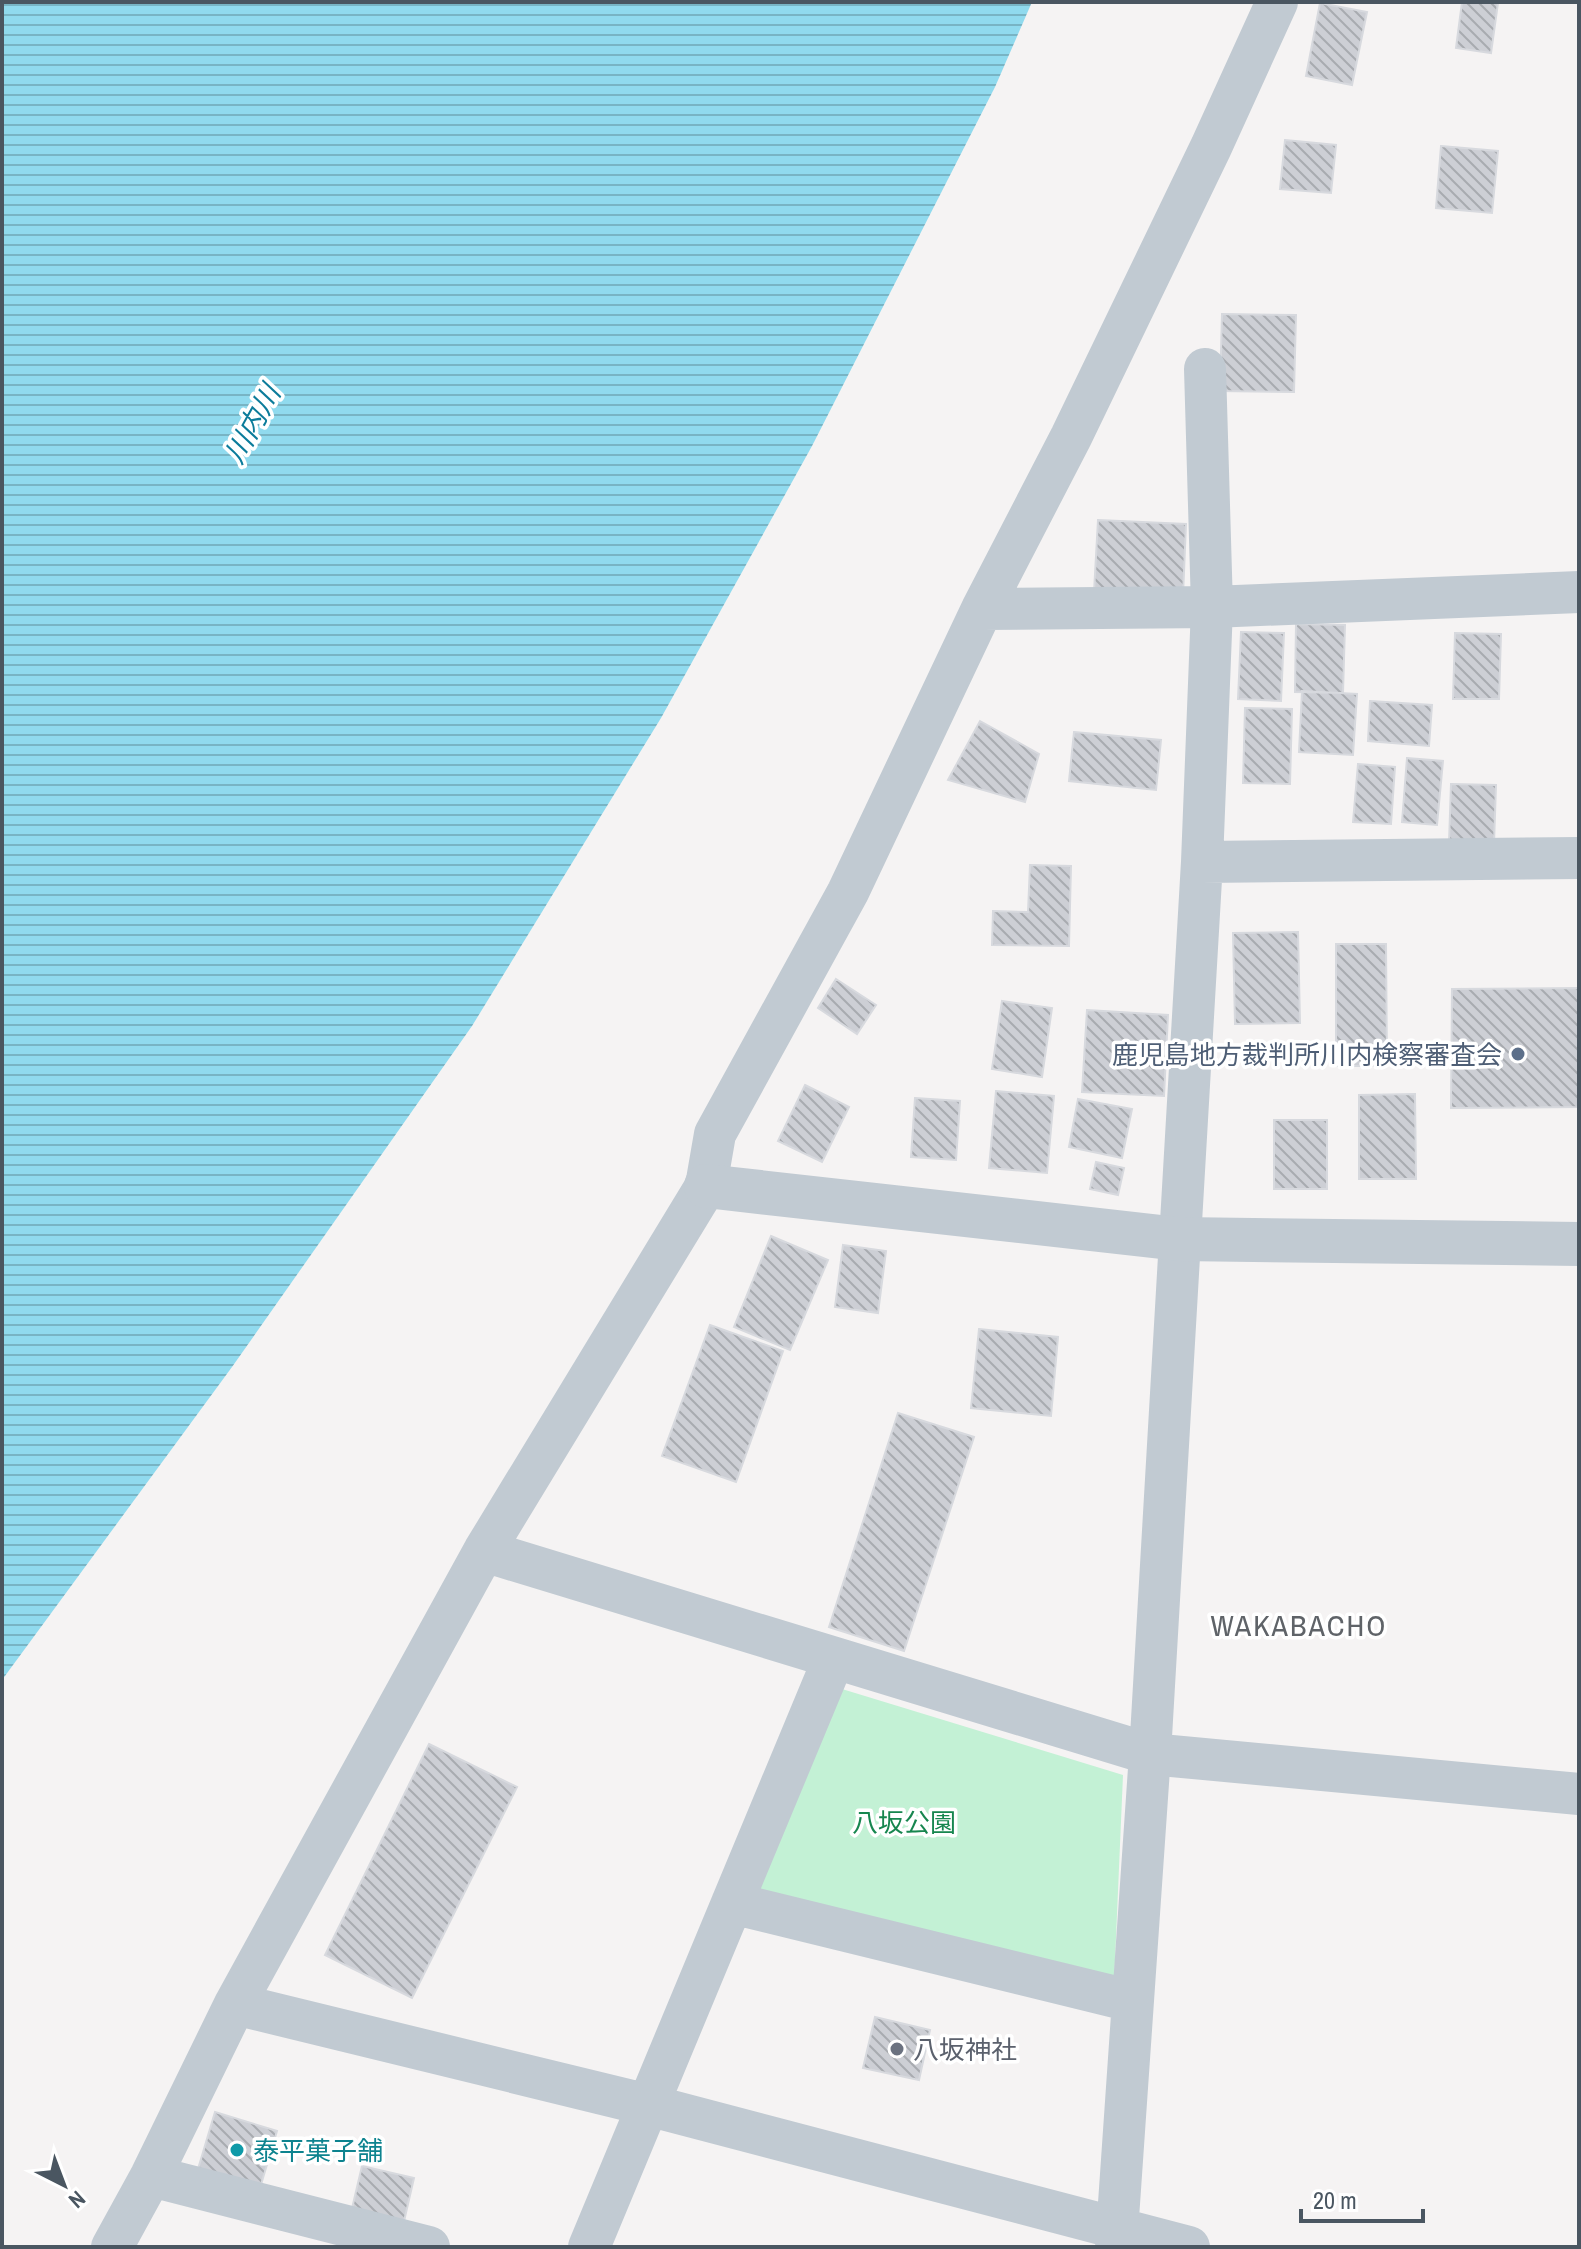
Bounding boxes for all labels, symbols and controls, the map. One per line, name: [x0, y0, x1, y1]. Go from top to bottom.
water label: 川内川: [215, 375, 290, 470]
place label: 鹿児島地方裁判所川内検察審査会: [1112, 1037, 1502, 1072]
marker: 鹿児島地方裁判所川内検察審査会: [1509, 1045, 1527, 1063]
district label: WAKABACHO: [1210, 1605, 1388, 1645]
park label: 八坂公園: [852, 1805, 956, 1840]
place label: 八坂神社: [913, 2032, 1017, 2067]
marker: 八坂神社: [888, 2040, 906, 2058]
place label: 泰平菓子舗: [253, 2133, 383, 2168]
marker: 泰平菓子舗: [228, 2141, 246, 2159]
north arrow: [24, 2145, 104, 2225]
scale bar: [1301, 2173, 1423, 2223]
text: N: [63, 2184, 92, 2215]
text: 20 m: [1313, 2184, 1357, 2216]

